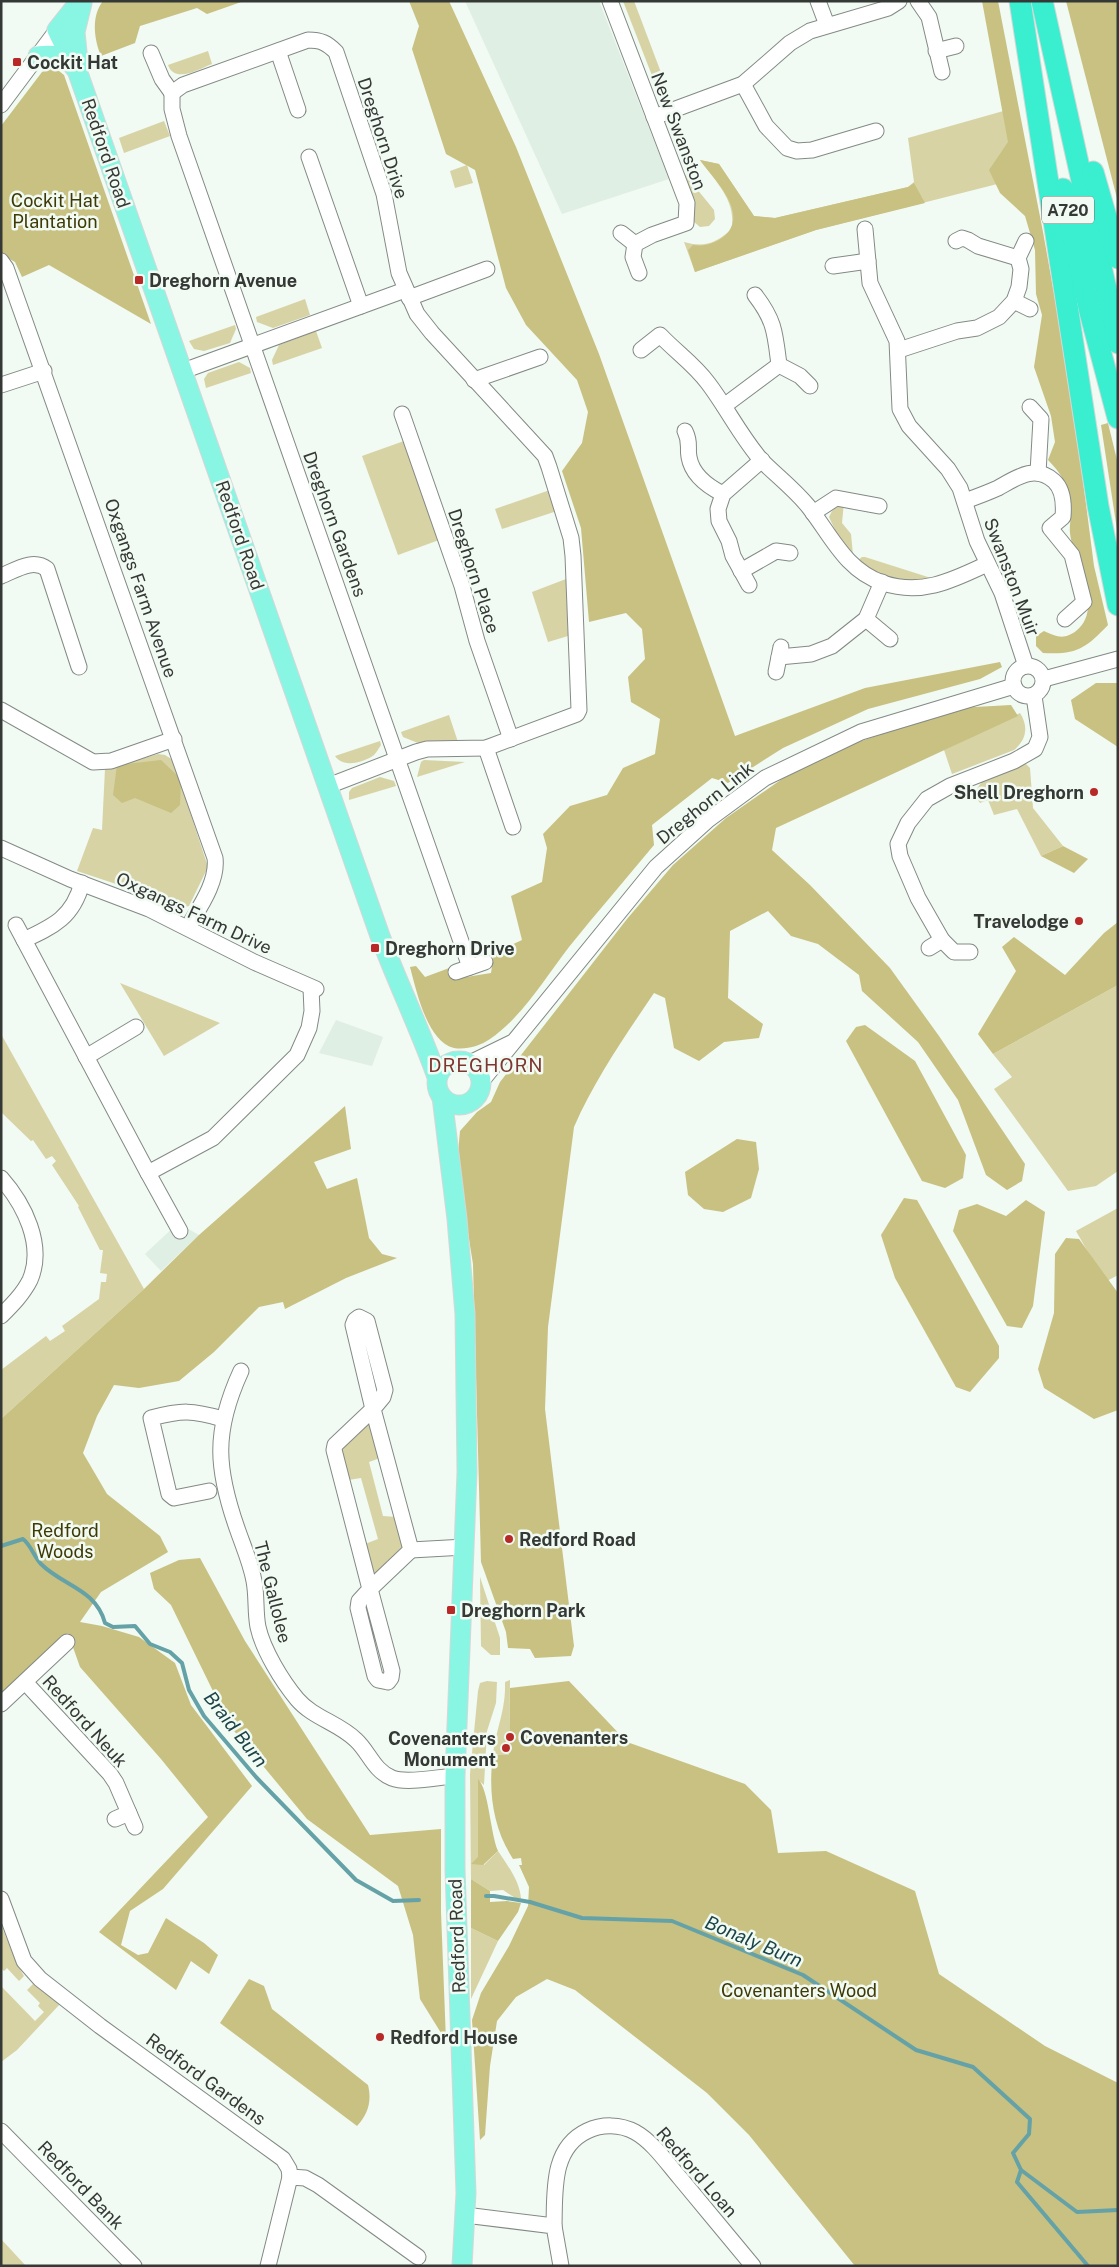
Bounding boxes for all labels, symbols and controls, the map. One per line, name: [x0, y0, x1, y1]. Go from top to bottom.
place label: Cockit Hat: [27, 52, 118, 73]
marker: Cockit Hat: [11, 56, 23, 68]
street label: New Swanston: [647, 69, 711, 193]
street label: Dreghorn Drive: [354, 75, 412, 201]
street label: Redford Road: [77, 95, 135, 211]
park label: Cockit Hat Plantation: [11, 190, 99, 232]
road number: A720: [1042, 196, 1094, 224]
place label: Dreghorn Avenue: [149, 270, 297, 291]
marker: Dreghorn Avenue: [133, 274, 145, 286]
street label: Dreghorn Gardens: [299, 448, 371, 600]
street label: Redford Road: [211, 477, 269, 593]
street label: Oxgangs Farm Avenue: [100, 496, 182, 680]
street label: Dreghorn Place: [444, 506, 504, 636]
street label: Swanston Muir: [980, 515, 1044, 639]
street label: Dreghorn Link: [652, 758, 758, 848]
place label: Shell Dreghorn: [954, 782, 1084, 803]
marker: Shell Dreghorn: [1088, 786, 1100, 798]
street label: Oxgangs Farm Drive: [113, 868, 275, 958]
place label: Travelodge: [974, 911, 1069, 932]
marker: Travelodge: [1073, 915, 1085, 927]
place label: Dreghorn Drive: [385, 938, 515, 959]
marker: Dreghorn Drive: [369, 942, 381, 954]
district label: DREGHORN: [428, 1054, 544, 1076]
park label: Redford Woods: [31, 1520, 99, 1562]
place label: Redford Road: [519, 1529, 636, 1550]
marker: Redford Road: [503, 1533, 515, 1545]
street label: The Gallolee: [250, 1539, 296, 1645]
place label: Dreghorn Park: [461, 1600, 586, 1621]
marker: Dreghorn Park: [445, 1604, 457, 1616]
street label: Redford Neuk: [38, 1671, 132, 1771]
water label: Braid Burn: [200, 1687, 272, 1771]
place label: Covenanters: [520, 1727, 628, 1748]
place label: Covenanters Monument: [388, 1728, 496, 1770]
marker: Covenanters: [504, 1731, 516, 1743]
marker: Covenanters Monument: [500, 1742, 512, 1754]
street label: Redford Road: [445, 1878, 469, 1994]
water label: Bonaly Burn: [702, 1911, 806, 1971]
park label: Covenanters Wood: [721, 1980, 877, 2001]
place label: Redford House: [390, 2027, 518, 2048]
street label: Redford Gardens: [142, 2029, 270, 2129]
marker: Redford House: [374, 2031, 386, 2043]
street label: Redford Loan: [652, 2123, 742, 2221]
street label: Redford Bank: [34, 2137, 128, 2233]

